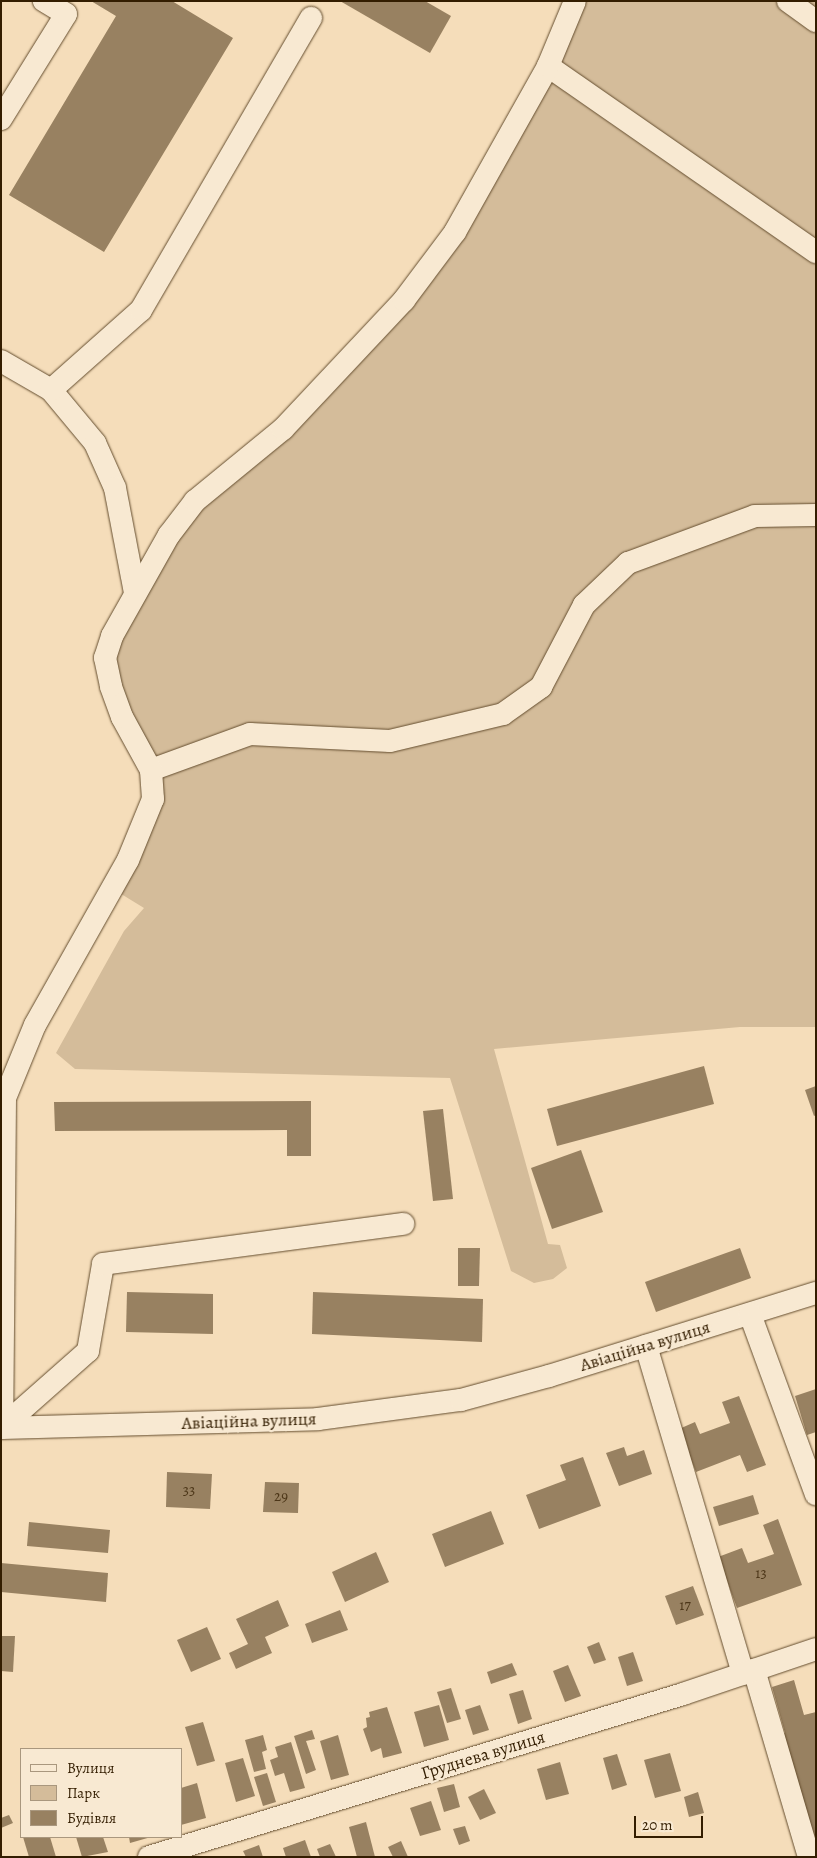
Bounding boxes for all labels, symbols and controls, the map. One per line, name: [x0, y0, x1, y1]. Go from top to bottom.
street label: Авіаційна вулиця: [577, 1316, 713, 1376]
street label: Авіаційна вулиця: [181, 1408, 317, 1434]
house number: 33: [183, 1482, 195, 1500]
house number: 29: [274, 1488, 288, 1506]
house number: 13: [755, 1565, 767, 1583]
house number: 17: [679, 1597, 691, 1615]
street label: Груднева вулиця: [418, 1726, 548, 1784]
legend: [20, 1748, 182, 1838]
text: Вулиця: [67, 1758, 114, 1778]
text: Парк: [67, 1783, 100, 1803]
scale bar: [637, 1806, 706, 1838]
text: Будівля: [67, 1808, 116, 1828]
text: 20 m: [642, 1815, 673, 1835]

